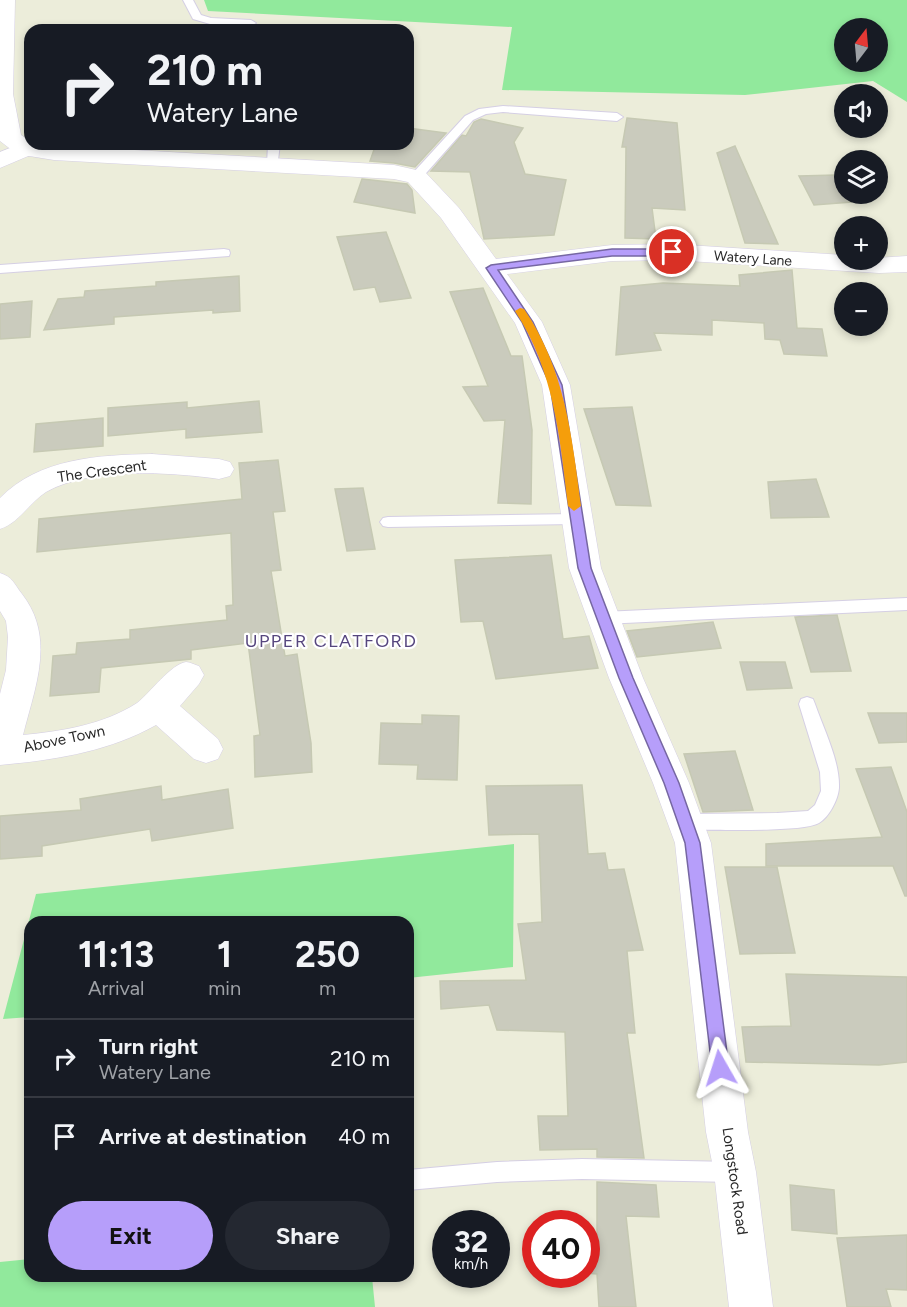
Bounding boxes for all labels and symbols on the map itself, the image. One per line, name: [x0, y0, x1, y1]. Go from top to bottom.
north arrow: [834, 18, 888, 72]
pin: [646, 226, 697, 277]
street label: Watery Lane: [713, 247, 793, 270]
street label: The Crescent: [56, 456, 148, 486]
district label: UPPER CLATFORD: [245, 630, 417, 652]
street label: Above Town: [22, 722, 106, 756]
position arrow: [688, 1036, 752, 1100]
street label: Longstock Road: [719, 1126, 751, 1236]
speed limit sign: 40: [522, 1210, 600, 1288]

